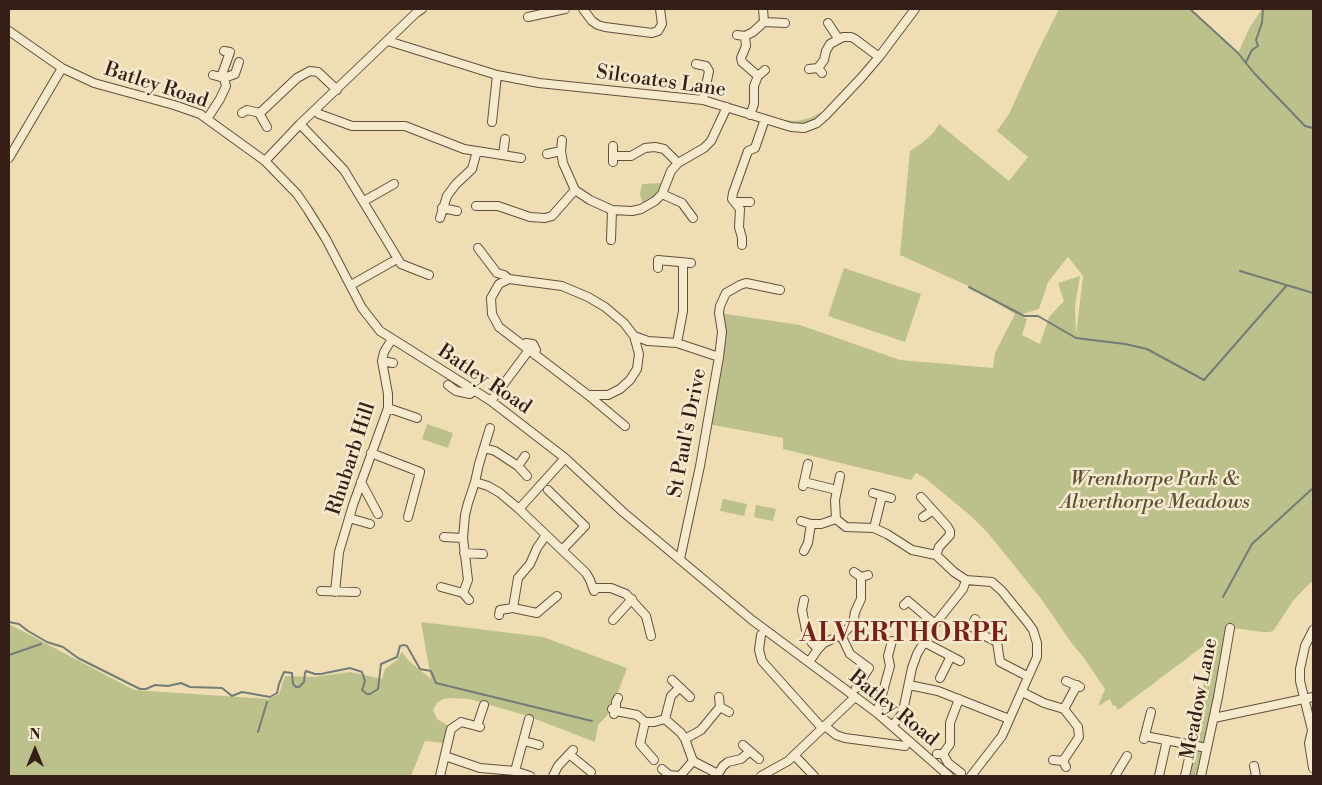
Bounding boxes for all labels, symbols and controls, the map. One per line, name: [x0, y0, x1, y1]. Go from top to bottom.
street label: Batley Road: [101, 58, 211, 114]
street label: Silcoates Lane: [595, 61, 727, 103]
street label: Batley Road: [433, 340, 535, 420]
street label: St Paul's Drive: [664, 366, 712, 500]
street label: Rhubarb Hill: [322, 400, 382, 518]
park label: Wrenthorpe Park & Alverthorpe Meadows: [1060, 468, 1250, 515]
district label: ALVERTHORPE: [798, 620, 1010, 650]
street label: Meadow Lane: [1176, 636, 1224, 762]
street label: Batley Road: [844, 666, 942, 752]
north arrow: [10, 725, 60, 775]
text: N: [29, 726, 41, 744]

